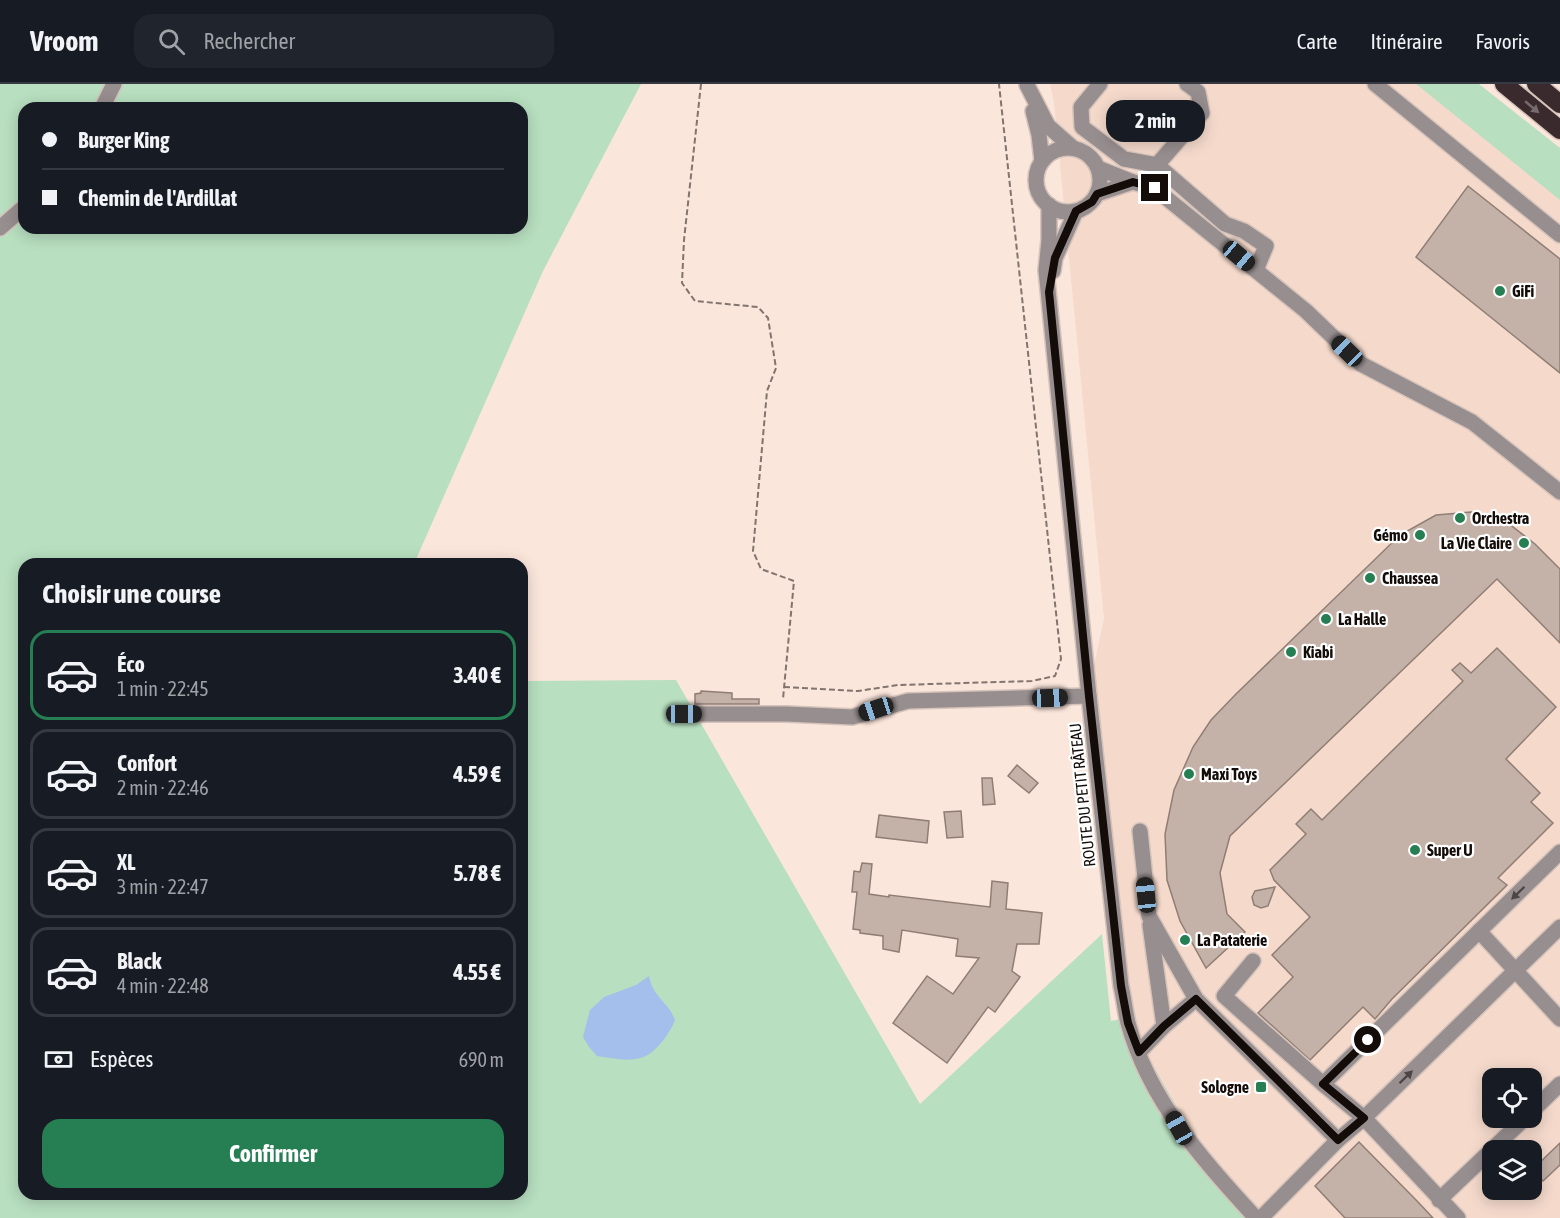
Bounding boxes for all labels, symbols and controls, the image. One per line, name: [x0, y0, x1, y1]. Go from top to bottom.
search box: [134, 14, 554, 68]
text: Vroom: [30, 25, 98, 57]
icon: search: [155, 25, 188, 58]
text: Rechercher: [203, 28, 295, 54]
text: Carte: [1297, 29, 1337, 53]
text: Itinéraire: [1370, 29, 1442, 53]
text: Favoris: [1475, 29, 1530, 53]
one-way arrow: [1524, 100, 1539, 113]
callout: 2 min: [1106, 101, 1204, 143]
text: 2 min: [1135, 109, 1176, 132]
text: Burger King: [78, 127, 169, 153]
route end: [1141, 174, 1168, 201]
text: Chemin de l'Ardillat: [78, 185, 237, 211]
car: [1219, 238, 1259, 274]
place label: GiFi: [1512, 282, 1535, 300]
marker: GiFi: [1493, 284, 1507, 298]
car: [1328, 332, 1366, 370]
place label: Orchestra: [1472, 509, 1529, 527]
marker: Orchestra: [1453, 511, 1467, 525]
place label: Gémo: [1373, 526, 1408, 544]
marker: Gémo: [1413, 528, 1427, 542]
place label: La Vie Claire: [1441, 534, 1512, 552]
marker: La Vie Claire: [1517, 536, 1531, 550]
place label: Chaussea: [1382, 569, 1438, 587]
marker: Chaussea: [1363, 571, 1377, 585]
text: Choisir une course: [42, 578, 221, 609]
place label: La Halle: [1338, 610, 1386, 628]
marker: La Halle: [1319, 612, 1333, 626]
place label: Kiabi: [1303, 643, 1334, 661]
marker: Kiabi: [1284, 645, 1298, 659]
icon: car: [45, 648, 99, 702]
text: Éco: [117, 651, 145, 677]
text: 3.40 €: [453, 662, 501, 688]
text: 1 min · 22:45: [117, 677, 209, 700]
car: [1032, 688, 1068, 708]
car: [856, 695, 896, 723]
car: [666, 705, 702, 723]
street label: ROUTE DU PETIT RÂTEAU: [1065, 722, 1099, 868]
icon: car: [45, 747, 99, 801]
text: Confort: [117, 750, 177, 776]
text: 4.59 €: [453, 761, 501, 787]
place label: Maxi Toys: [1201, 765, 1258, 783]
marker: Maxi Toys: [1182, 767, 1196, 781]
text: 2 min · 22:46: [117, 776, 209, 799]
place label: Super U: [1427, 841, 1473, 859]
marker: Super U: [1408, 843, 1422, 857]
icon: car: [45, 846, 99, 900]
text: XL: [117, 849, 135, 875]
text: 5.78 €: [453, 860, 501, 886]
text: 3 min · 22:47: [117, 875, 209, 898]
car: [1135, 876, 1157, 914]
one-way arrow: [1512, 886, 1526, 900]
place label: La Pataterie: [1197, 931, 1267, 949]
marker: La Pataterie: [1178, 933, 1192, 947]
icon: car: [45, 945, 99, 999]
text: Black: [117, 948, 161, 974]
text: 4.55 €: [453, 959, 501, 985]
text: 4 min · 22:48: [117, 974, 209, 997]
route start: [1354, 1026, 1381, 1053]
icon: cash: [42, 1043, 75, 1076]
text: Espèces: [90, 1046, 153, 1072]
text: 690 m: [459, 1048, 504, 1071]
map controls: [1482, 1068, 1542, 1200]
button: locate: [1482, 1068, 1542, 1128]
one-way arrow: [1398, 1070, 1413, 1084]
place label: Sologne: [1201, 1078, 1249, 1096]
marker: Sologne: [1254, 1080, 1268, 1094]
car: [1162, 1108, 1196, 1148]
button: Confirmer: [42, 1119, 504, 1188]
button: layers: [1482, 1140, 1542, 1200]

